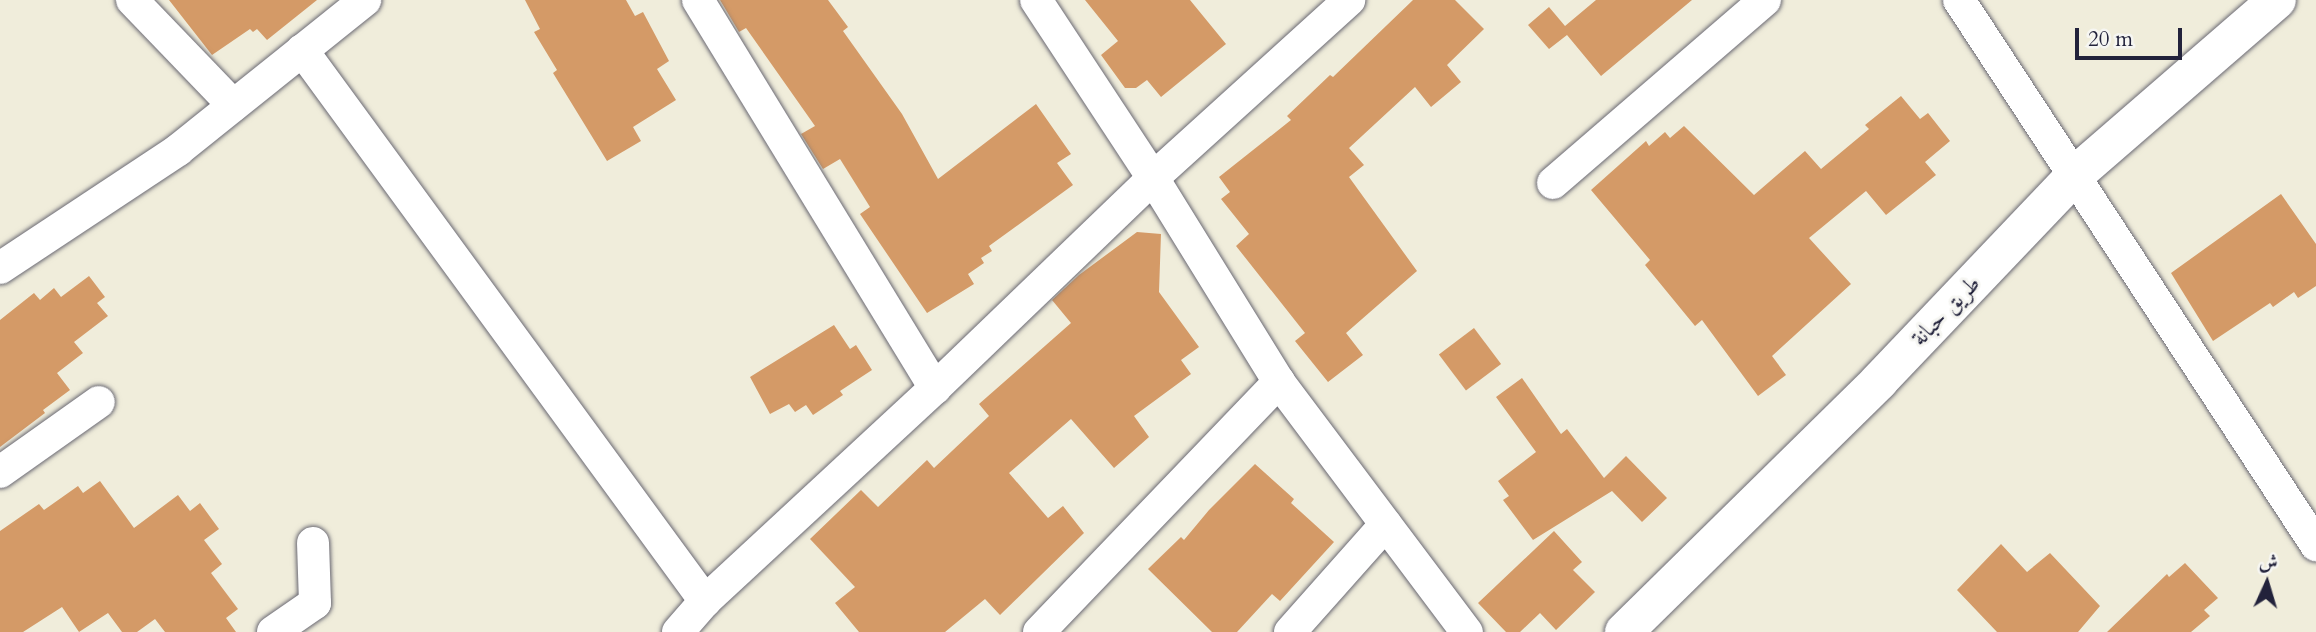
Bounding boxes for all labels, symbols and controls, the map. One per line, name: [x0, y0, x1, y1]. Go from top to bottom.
scale bar: [2078, 14, 2185, 58]
text: 20 m: [2088, 25, 2133, 54]
street label: طريق حبانة: [1906, 270, 1986, 352]
north arrow: [2232, 548, 2302, 618]
text: ش: [2258, 548, 2279, 576]

